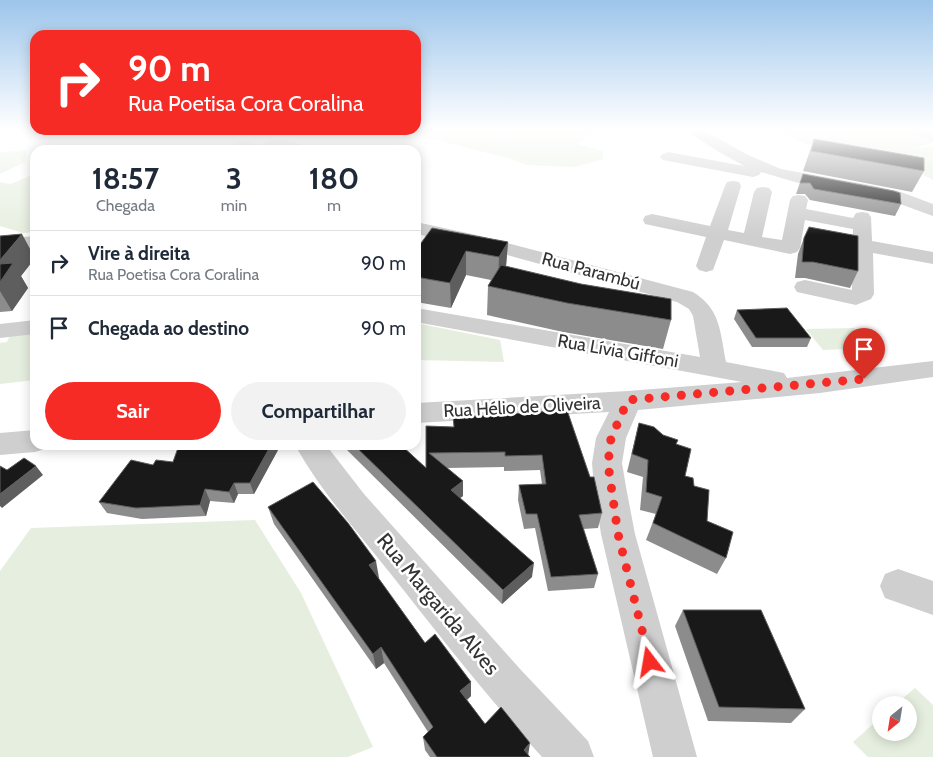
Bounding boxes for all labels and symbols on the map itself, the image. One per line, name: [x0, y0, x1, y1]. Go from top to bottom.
street label: Rua Parambú: [539, 247, 643, 295]
pin: [843, 328, 885, 379]
street label: Rua Lívia Giffoni: [556, 330, 680, 372]
street label: Rua Hélio de Oliveira: [443, 392, 602, 422]
street label: Rua Margarida Alves: [372, 528, 505, 680]
position arrow: [623, 635, 675, 687]
north arrow: [872, 696, 918, 741]

